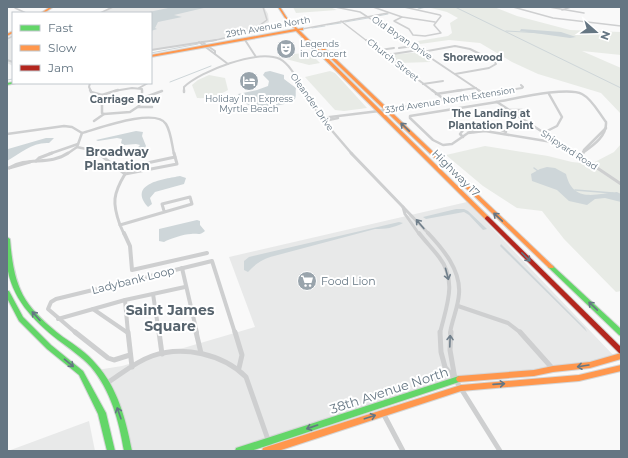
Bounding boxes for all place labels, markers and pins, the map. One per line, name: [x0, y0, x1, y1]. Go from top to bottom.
theatre icon: Legends in Concert: [275, 38, 297, 60]
place label: Legends in Concert: [300, 38, 347, 59]
hotel icon: Holiday Inn Express Myrtle Beach: [238, 70, 260, 92]
place label: Holiday Inn Express Myrtle Beach: [205, 93, 294, 114]
supermarket icon: Food Lion: [296, 270, 318, 292]
place label: Food Lion: [321, 274, 376, 288]

